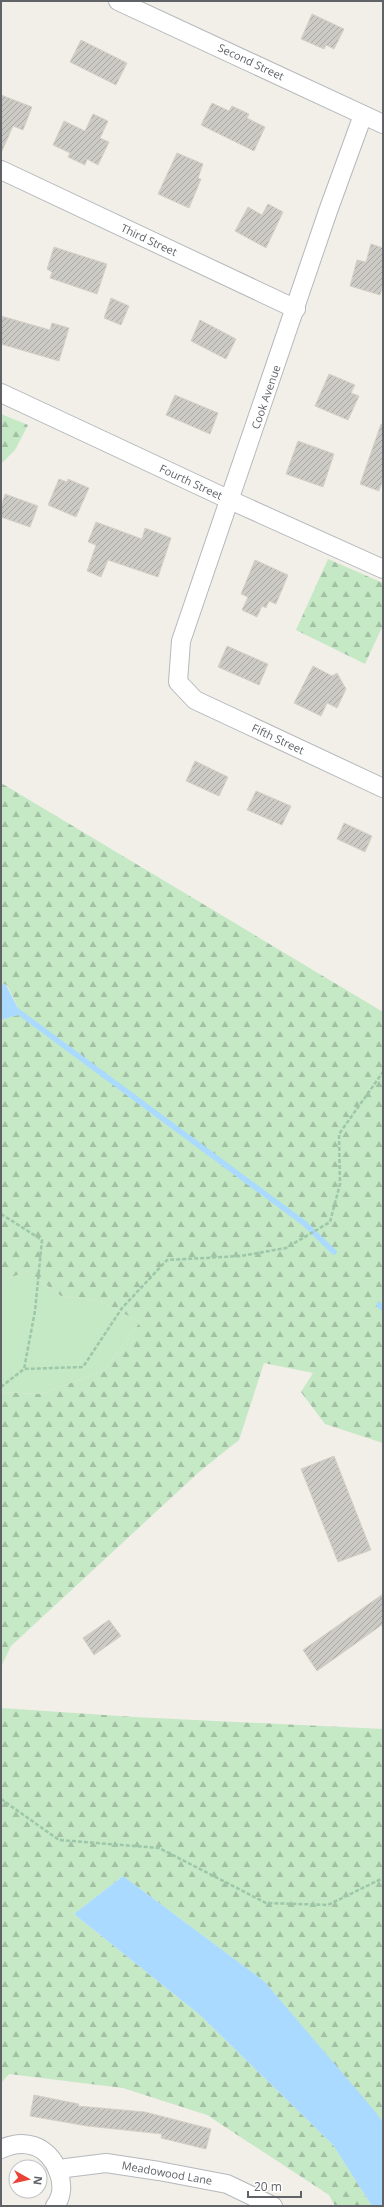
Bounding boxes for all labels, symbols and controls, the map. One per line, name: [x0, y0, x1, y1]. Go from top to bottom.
street label: Second Street: [216, 40, 287, 83]
street label: Third Street: [119, 220, 180, 259]
street label: Cook Avenue: [248, 363, 284, 431]
street label: Fourth Street: [157, 460, 225, 503]
street label: Fifth Street: [249, 720, 307, 757]
street label: Meadowood Lane: [121, 2157, 214, 2188]
north arrow: [8, 2159, 48, 2199]
scale bar: [248, 2173, 301, 2199]
text: N: [30, 2175, 46, 2186]
text: 20 m: [254, 2178, 282, 2195]

